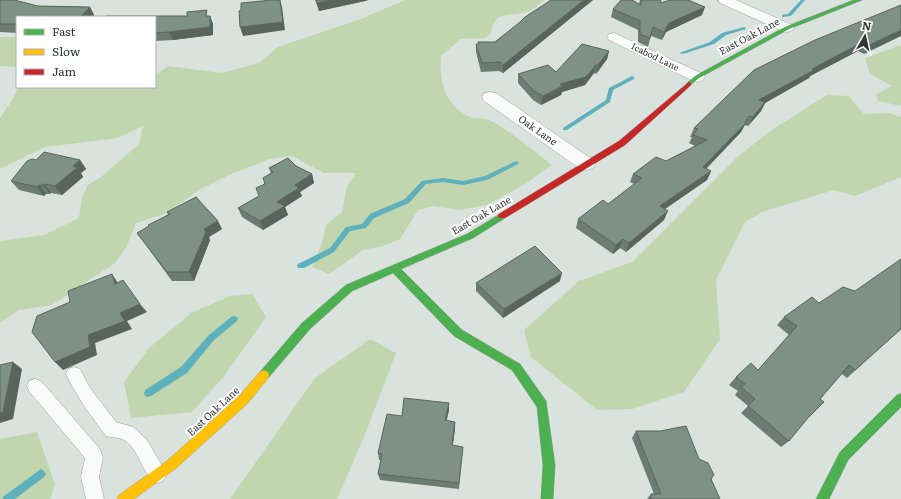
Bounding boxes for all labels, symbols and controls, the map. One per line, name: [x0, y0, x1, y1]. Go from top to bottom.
street label: East Oak Lane: [716, 13, 782, 58]
legend: [16, 16, 156, 88]
north arrow: [845, 16, 885, 56]
text: N: [861, 17, 873, 34]
text: Fast: [52, 22, 76, 40]
street label: Icabod Lane: [629, 38, 682, 74]
text: Slow: [52, 42, 81, 60]
text: Jam: [52, 62, 77, 80]
street label: Oak Lane: [516, 111, 561, 148]
street label: East Oak Lane: [448, 191, 513, 238]
street label: East Oak Lane: [183, 382, 242, 439]

